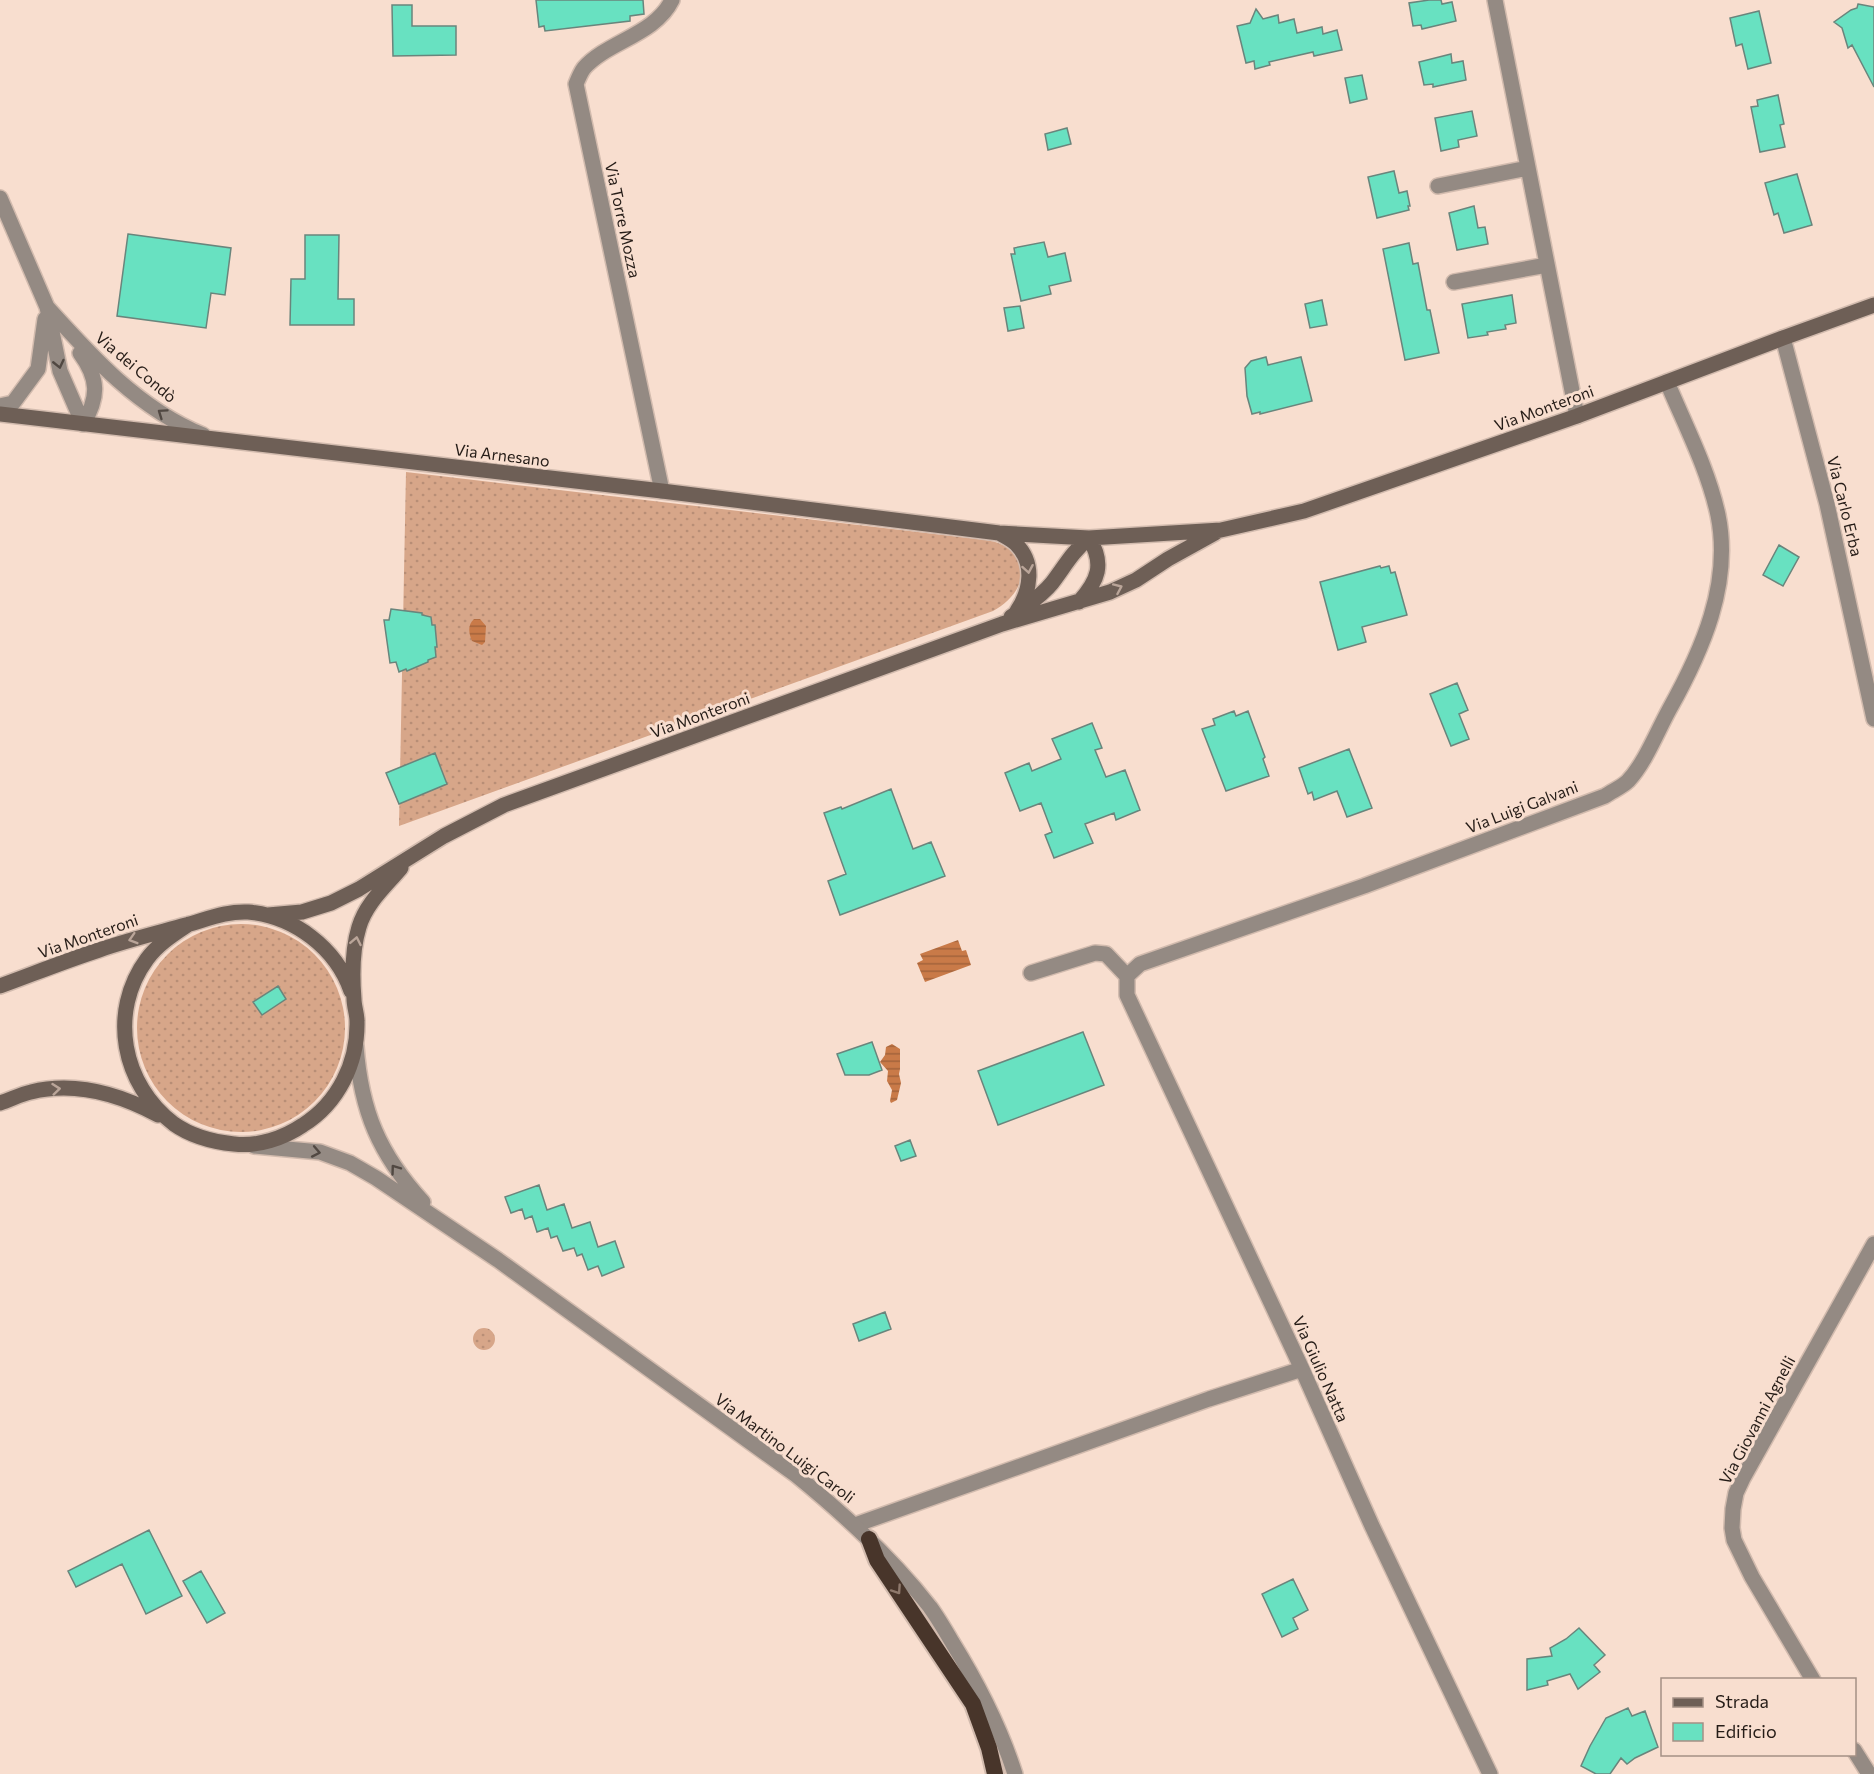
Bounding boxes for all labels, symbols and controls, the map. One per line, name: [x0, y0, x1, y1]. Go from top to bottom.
street label: Via Torre Mozza: [602, 160, 645, 280]
street label: Via dei Condò: [92, 327, 181, 406]
one-way arrow: [51, 359, 64, 369]
street label: Via Monteroni: [1492, 381, 1596, 434]
one-way arrow: [158, 409, 169, 420]
street label: Via Arnesano: [453, 439, 551, 470]
street label: Via Carlo Erba: [1824, 454, 1867, 558]
one-way arrow: [1021, 564, 1034, 574]
one-way arrow: [1111, 584, 1122, 596]
street label: Via Monteroni: [648, 688, 752, 741]
street label: Via Luigi Galvani: [1463, 776, 1581, 837]
street label: Via Monteroni: [35, 910, 140, 962]
one-way arrow: [128, 932, 139, 944]
one-way arrow: [349, 937, 362, 947]
one-way arrow: [52, 1083, 61, 1096]
one-way arrow: [310, 1145, 320, 1158]
one-way arrow: [391, 1165, 402, 1176]
street label: Via Giulio Natta: [1290, 1313, 1353, 1425]
street label: Via Giovanni Agnelli: [1715, 1352, 1798, 1487]
street label: Via Martino Luigi Caroli: [712, 1389, 859, 1506]
one-way arrow: [890, 1584, 901, 1595]
legend: [1661, 1678, 1856, 1756]
text: Strada: [1715, 1690, 1769, 1712]
text: Edificio: [1715, 1720, 1777, 1742]

